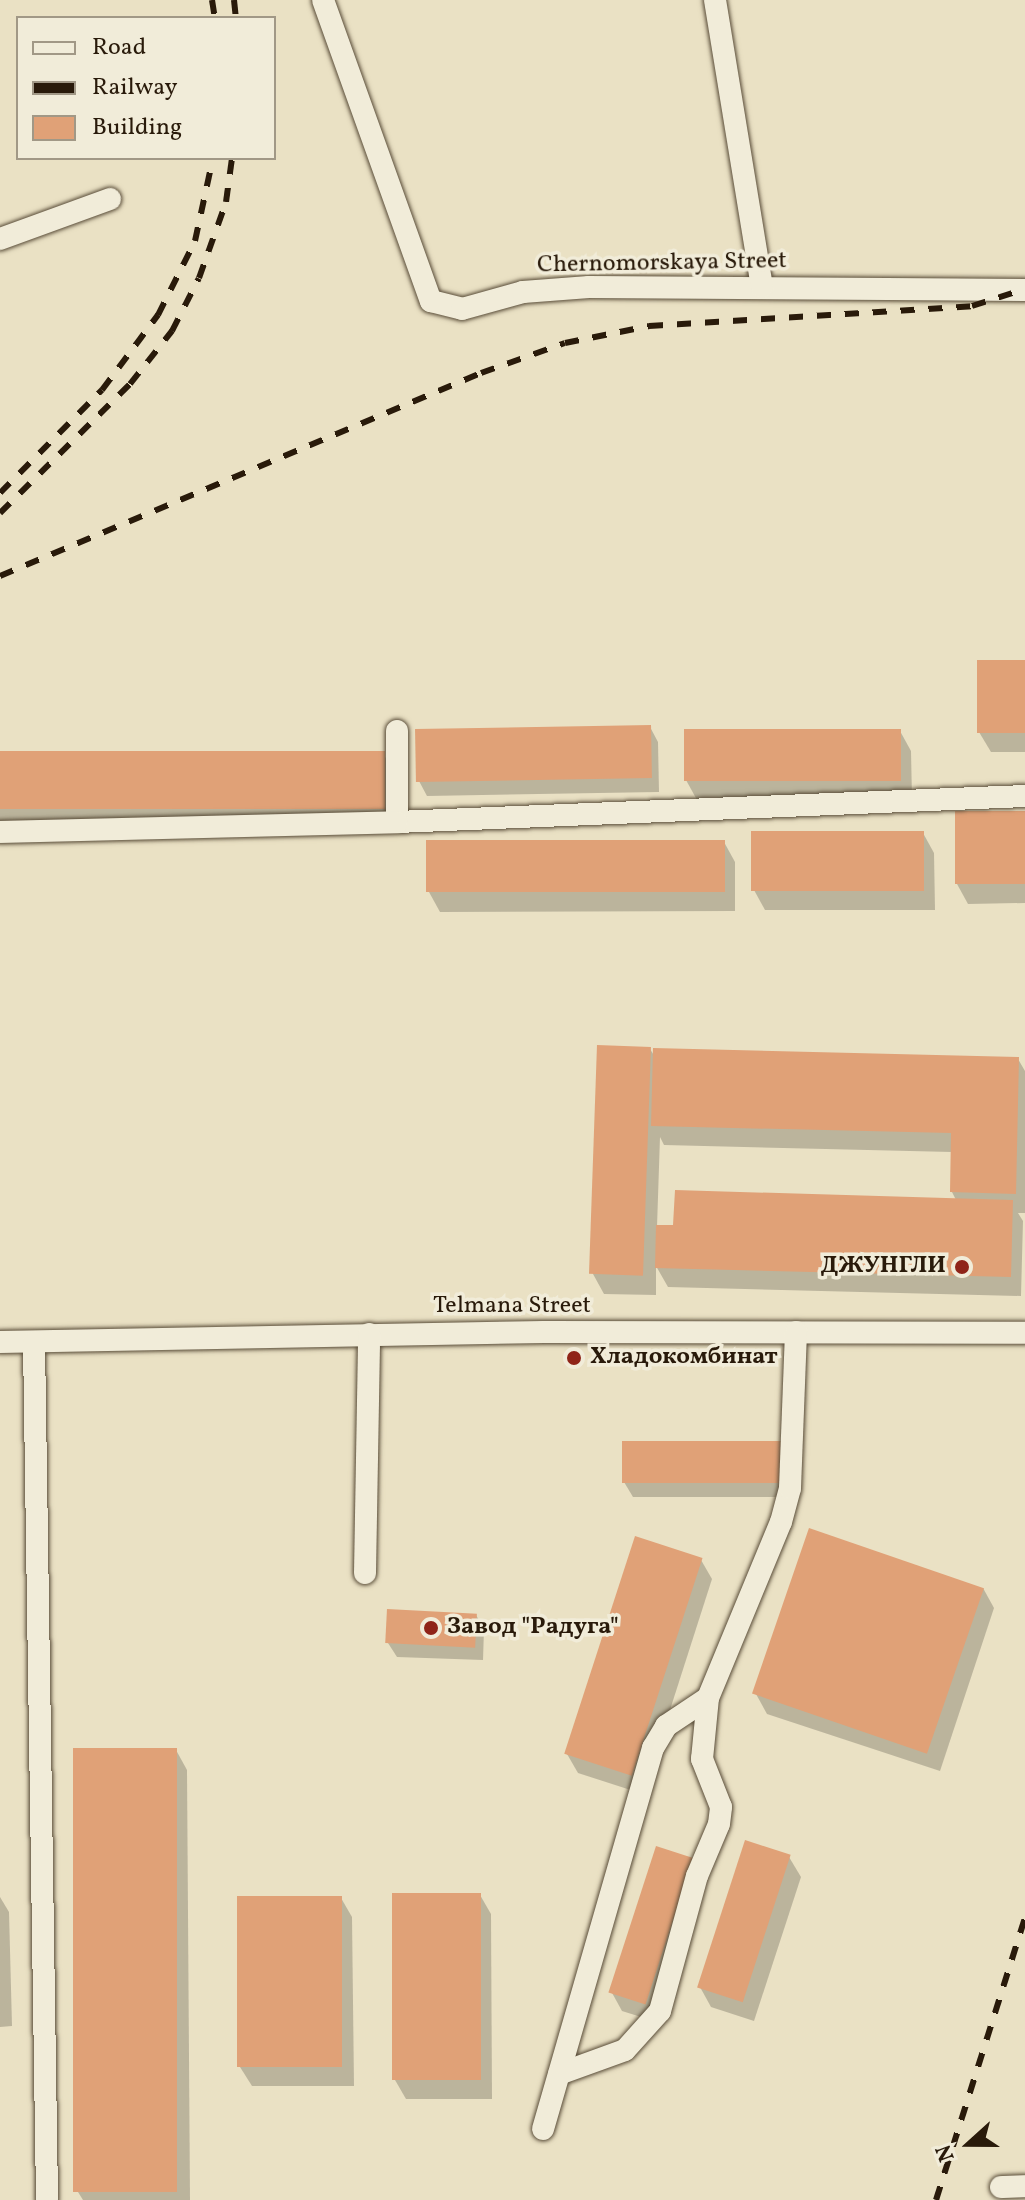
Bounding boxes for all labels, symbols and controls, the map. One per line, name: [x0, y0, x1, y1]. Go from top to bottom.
legend: [16, 16, 276, 160]
text: Road: [92, 31, 146, 65]
text: Railway: [92, 71, 178, 105]
text: Building: [92, 111, 182, 145]
street label: Chernomorskaya Street: [537, 247, 787, 281]
place label: ДЖУНГЛИ: [820, 1253, 946, 1281]
marker: ДЖУНГЛИ: [953, 1258, 971, 1276]
street label: Telmana Street: [433, 1293, 591, 1321]
place label: Хладокомбинат: [590, 1344, 778, 1372]
marker: Хладокомбинат: [565, 1349, 583, 1367]
place label: Завод "Радуга": [447, 1614, 619, 1642]
marker: Завод "Радуга": [422, 1619, 440, 1637]
north arrow: [929, 2104, 1009, 2184]
text: N: [929, 2140, 963, 2166]

